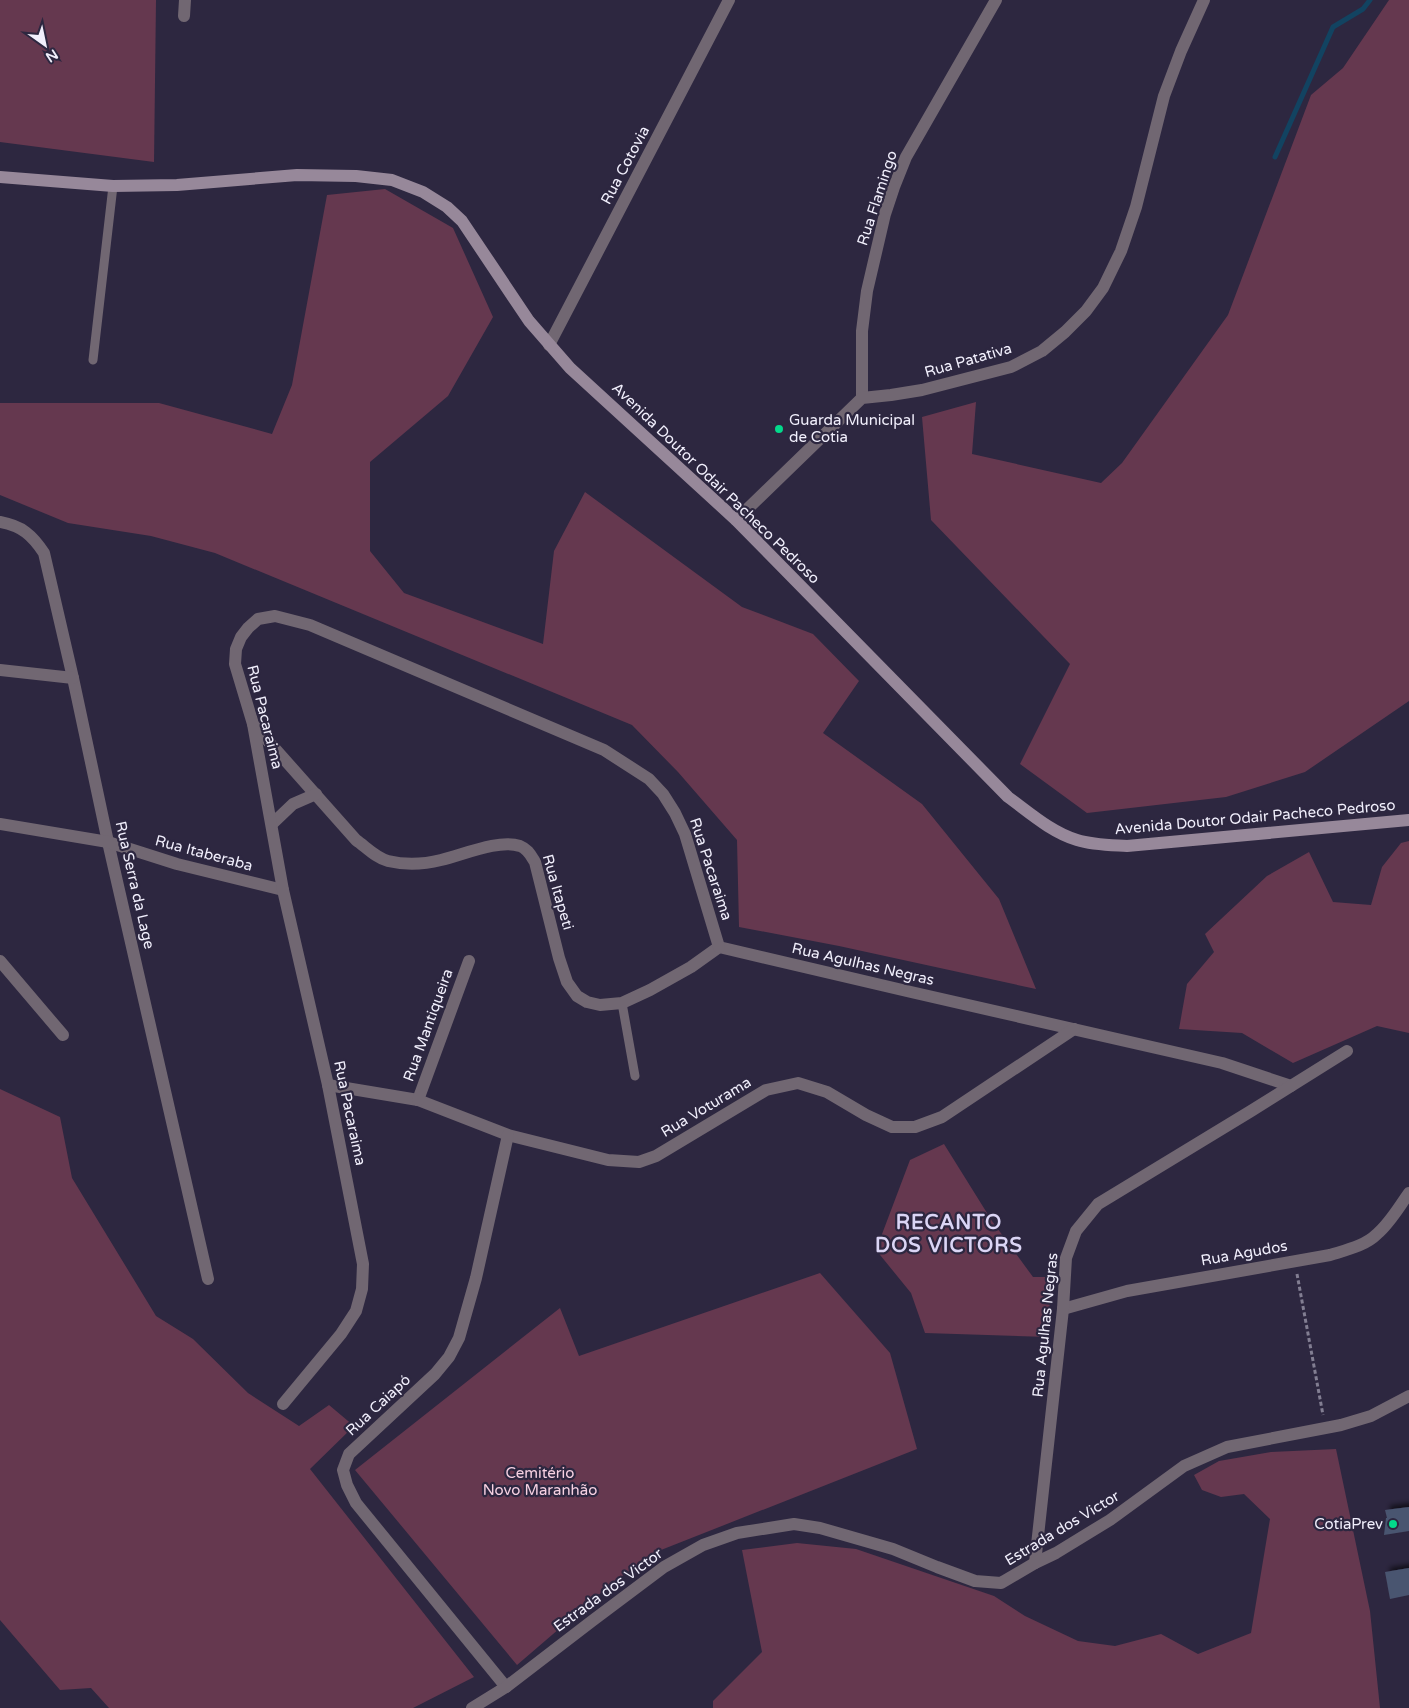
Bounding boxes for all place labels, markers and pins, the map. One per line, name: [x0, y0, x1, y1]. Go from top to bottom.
place label: Guarda Municipal de Cotia: [789, 411, 915, 446]
marker: Guarda Municipal de Cotia: [773, 423, 785, 435]
place label: CotiaPrev: [1314, 1515, 1383, 1533]
marker: CotiaPrev: [1387, 1518, 1399, 1530]

